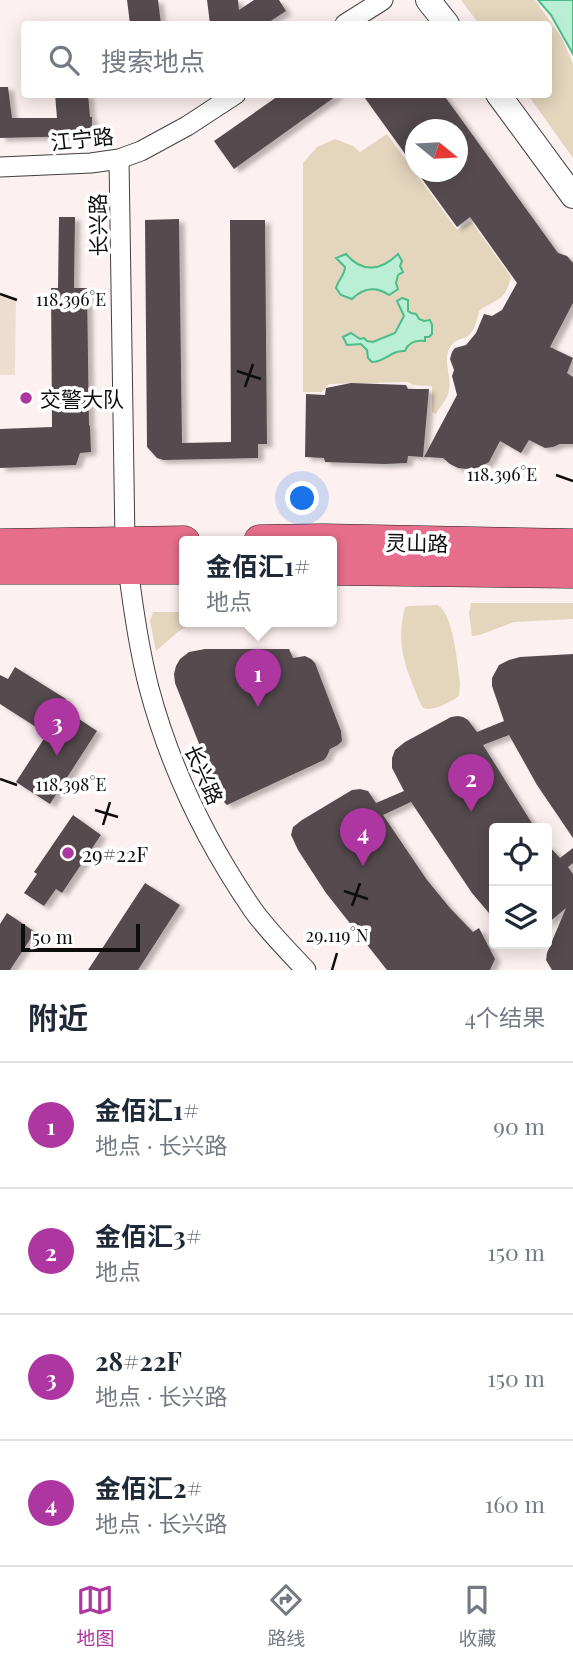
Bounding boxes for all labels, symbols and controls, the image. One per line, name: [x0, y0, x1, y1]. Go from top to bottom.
search box: [21, 21, 552, 98]
icon: search: [45, 41, 83, 79]
text: 搜索地点: [101, 43, 205, 78]
north arrow: [405, 119, 468, 182]
street label: 江宁路: [49, 121, 115, 155]
street label: 长兴路: [82, 193, 112, 257]
text: 118.396°E: [36, 287, 106, 311]
place label: 交警大队: [40, 384, 124, 412]
marker: 交警大队: [18, 390, 34, 406]
text: 118.396°E: [467, 462, 537, 486]
your location: [285, 481, 319, 515]
street label: 灵山路: [385, 527, 449, 557]
popup: [179, 536, 337, 627]
text: 金佰汇1#: [206, 548, 310, 583]
text: 地点: [206, 585, 252, 616]
pin: 1: [235, 649, 281, 707]
pin: 3: [34, 698, 80, 756]
street label: 长兴路: [179, 740, 231, 808]
pin: 2: [448, 754, 494, 812]
text: 118.398°E: [36, 772, 106, 796]
pin: 4: [340, 808, 386, 866]
map controls: [489, 823, 552, 949]
button: locate: [489, 823, 552, 886]
place label: 29#22F: [82, 839, 148, 867]
marker: 29#22F: [60, 845, 76, 861]
button: layers: [489, 886, 552, 949]
scale bar: [21, 921, 140, 953]
text: 50 m: [32, 923, 73, 949]
text: 29.119°N: [306, 923, 369, 947]
text: 附近: [28, 997, 88, 1037]
text: 4个结果: [465, 1001, 545, 1032]
text: 金佰汇1#: [95, 1092, 199, 1127]
text: 1: [47, 1110, 55, 1141]
text: 90 m: [493, 1110, 545, 1141]
text: 地点 · 长兴路: [95, 1129, 228, 1160]
text: 金佰汇3#: [95, 1218, 202, 1253]
text: 2: [45, 1236, 57, 1267]
text: 150 m: [487, 1236, 545, 1267]
text: 地点: [95, 1255, 141, 1286]
text: 28#22F: [95, 1343, 182, 1378]
text: 3: [45, 1362, 57, 1393]
text: 150 m: [487, 1362, 545, 1393]
text: 地点 · 长兴路: [95, 1380, 228, 1411]
text: 金佰汇2#: [95, 1470, 203, 1505]
text: 4: [45, 1488, 57, 1519]
text: 160 m: [485, 1488, 545, 1519]
text: 地点 · 长兴路: [95, 1507, 228, 1538]
tab: 地图: [76, 1581, 115, 1650]
tab: 路线: [267, 1581, 306, 1650]
tab: 收藏: [458, 1581, 497, 1650]

